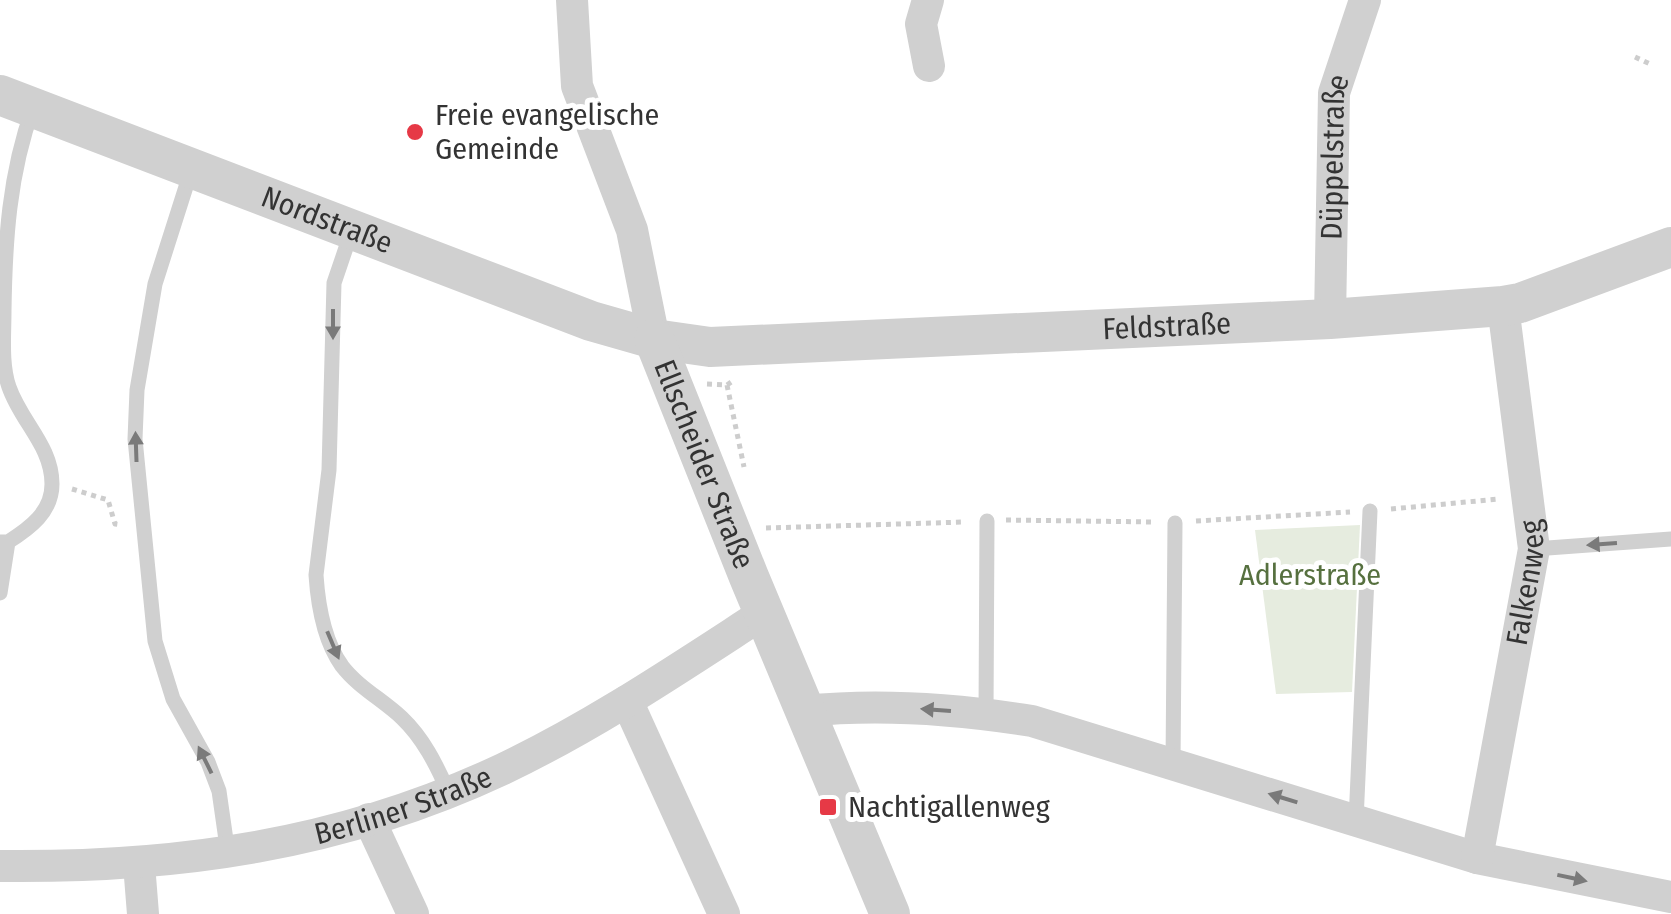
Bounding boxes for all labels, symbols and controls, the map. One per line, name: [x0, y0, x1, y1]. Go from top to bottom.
street label: Düppelstraße: [1313, 70, 1357, 240]
place label: Freie evangelische Gemeinde: [435, 97, 659, 167]
marker: Freie evangelische Gemeinde: [404, 121, 426, 143]
street label: Nordstraße: [256, 179, 398, 261]
street label: Feldstraße: [1102, 305, 1232, 347]
one-way arrow: [325, 308, 341, 340]
street label: Ellscheider Straße: [646, 355, 762, 574]
one-way arrow: [127, 430, 143, 462]
street label: Falkenweg: [1499, 517, 1552, 648]
one-way arrow: [1586, 537, 1618, 553]
park label: Adlerstraße: [1239, 557, 1381, 593]
one-way arrow: [325, 630, 341, 660]
one-way arrow: [919, 702, 951, 718]
one-way arrow: [197, 745, 214, 774]
street label: Berliner Straße: [311, 759, 497, 852]
place label: Nachtigallenweg: [848, 789, 1051, 825]
one-way arrow: [1268, 790, 1298, 805]
marker: Nachtigallenweg: [817, 796, 839, 818]
one-way arrow: [1557, 871, 1588, 887]

